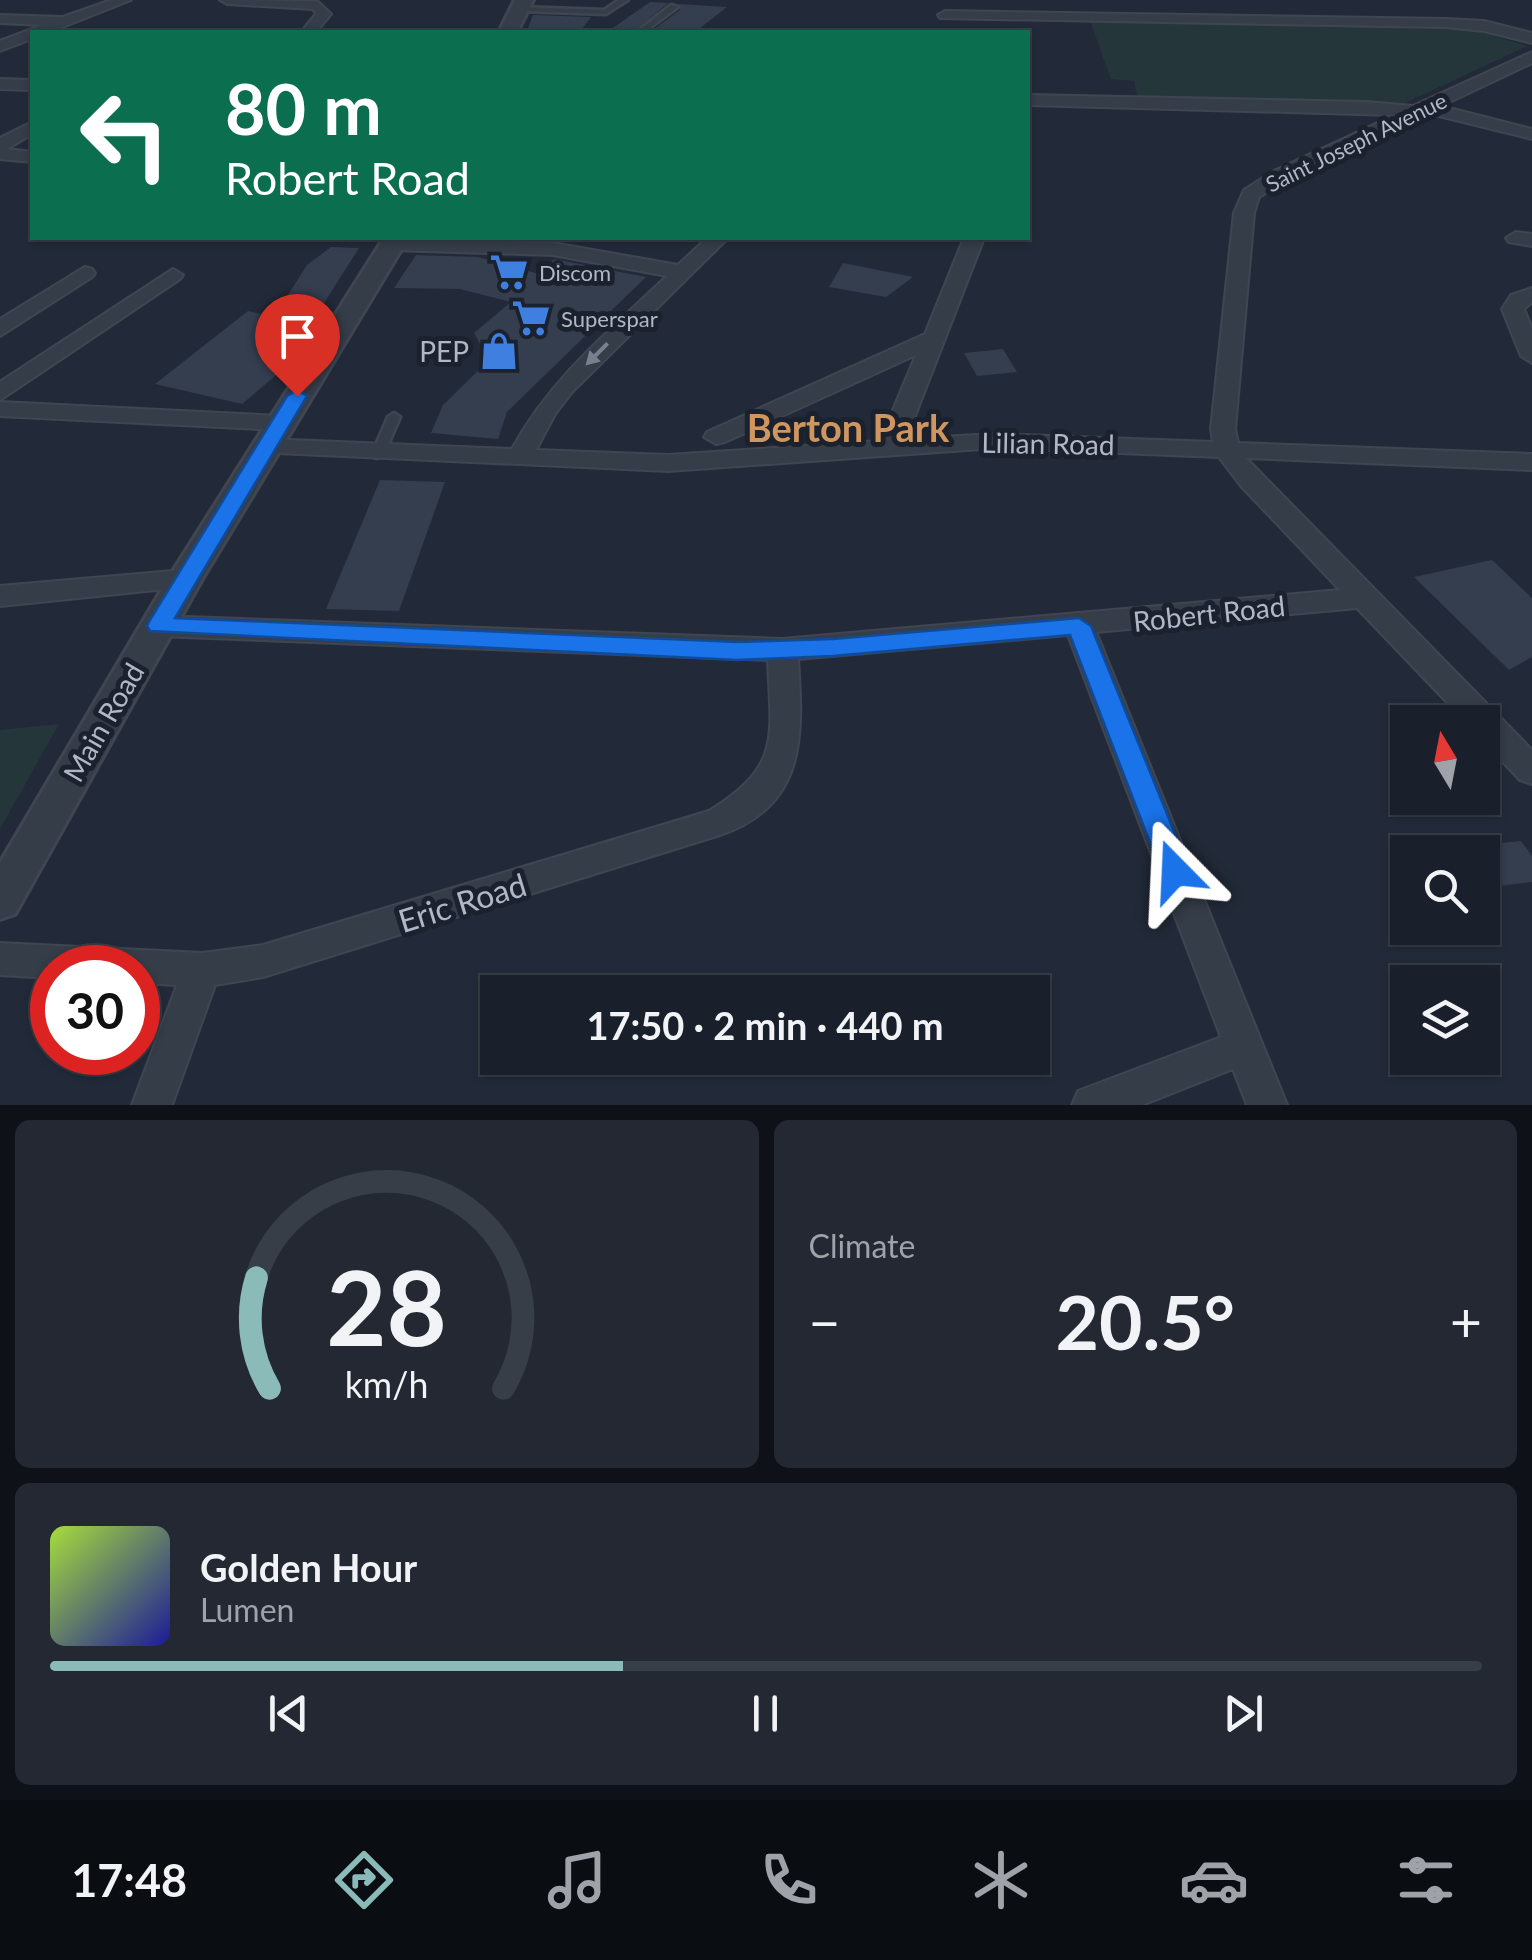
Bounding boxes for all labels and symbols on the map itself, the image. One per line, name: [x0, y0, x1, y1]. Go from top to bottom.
street label: Saint Joseph Avenue: [1261, 86, 1451, 198]
supermarket icon: Discom: [488, 251, 530, 293]
place label: Discom: [539, 259, 611, 286]
pin: [255, 294, 340, 397]
supermarket icon: Superspar: [510, 297, 552, 339]
place label: Superspar: [561, 305, 658, 332]
shop icon: PEP: [478, 330, 520, 372]
place label: PEP: [419, 334, 469, 368]
one-way arrow: [586, 341, 610, 365]
district label: Berton Park: [747, 404, 950, 450]
street label: Lilian Road: [981, 425, 1115, 461]
street label: Robert Road: [1131, 588, 1287, 638]
street label: Main Road: [55, 657, 151, 787]
north arrow: [1390, 705, 1500, 815]
position arrow: [1123, 819, 1227, 923]
street label: Eric Road: [393, 864, 531, 940]
speed limit sign: 30: [30, 945, 160, 1075]

